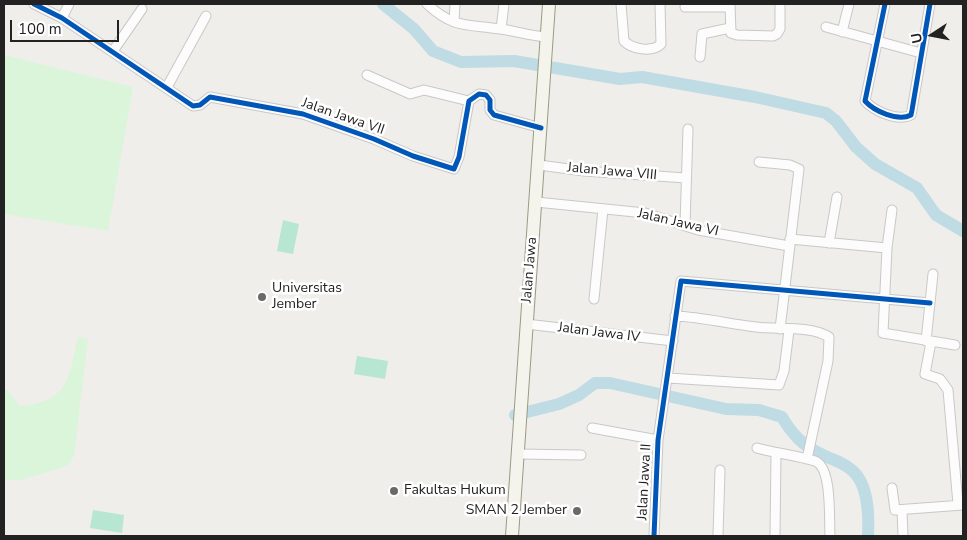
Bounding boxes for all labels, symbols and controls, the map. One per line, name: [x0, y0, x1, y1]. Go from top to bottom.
scale bar: [12, 10, 121, 42]
north arrow: [907, 10, 957, 60]
text: 100 m: [18, 19, 62, 39]
text: U: [906, 31, 927, 45]
street label: Jalan Jawa VII: [299, 95, 387, 139]
street label: Jalan Jawa VIII: [566, 160, 658, 184]
street label: Jalan Jawa VI: [636, 205, 720, 241]
street label: Jalan Jawa: [519, 236, 541, 304]
place label: Universitas Jember: [272, 281, 342, 314]
marker: Universitas Jember: [256, 291, 268, 303]
street label: Jalan Jawa IV: [557, 320, 641, 346]
street label: Jalan Jawa II: [635, 443, 655, 521]
place label: Fakultas Hukum: [404, 483, 506, 499]
marker: Fakultas Hukum: [388, 485, 400, 497]
place label: SMAN 2 Jember: [466, 503, 567, 519]
marker: SMAN 2 Jember: [571, 505, 583, 517]

